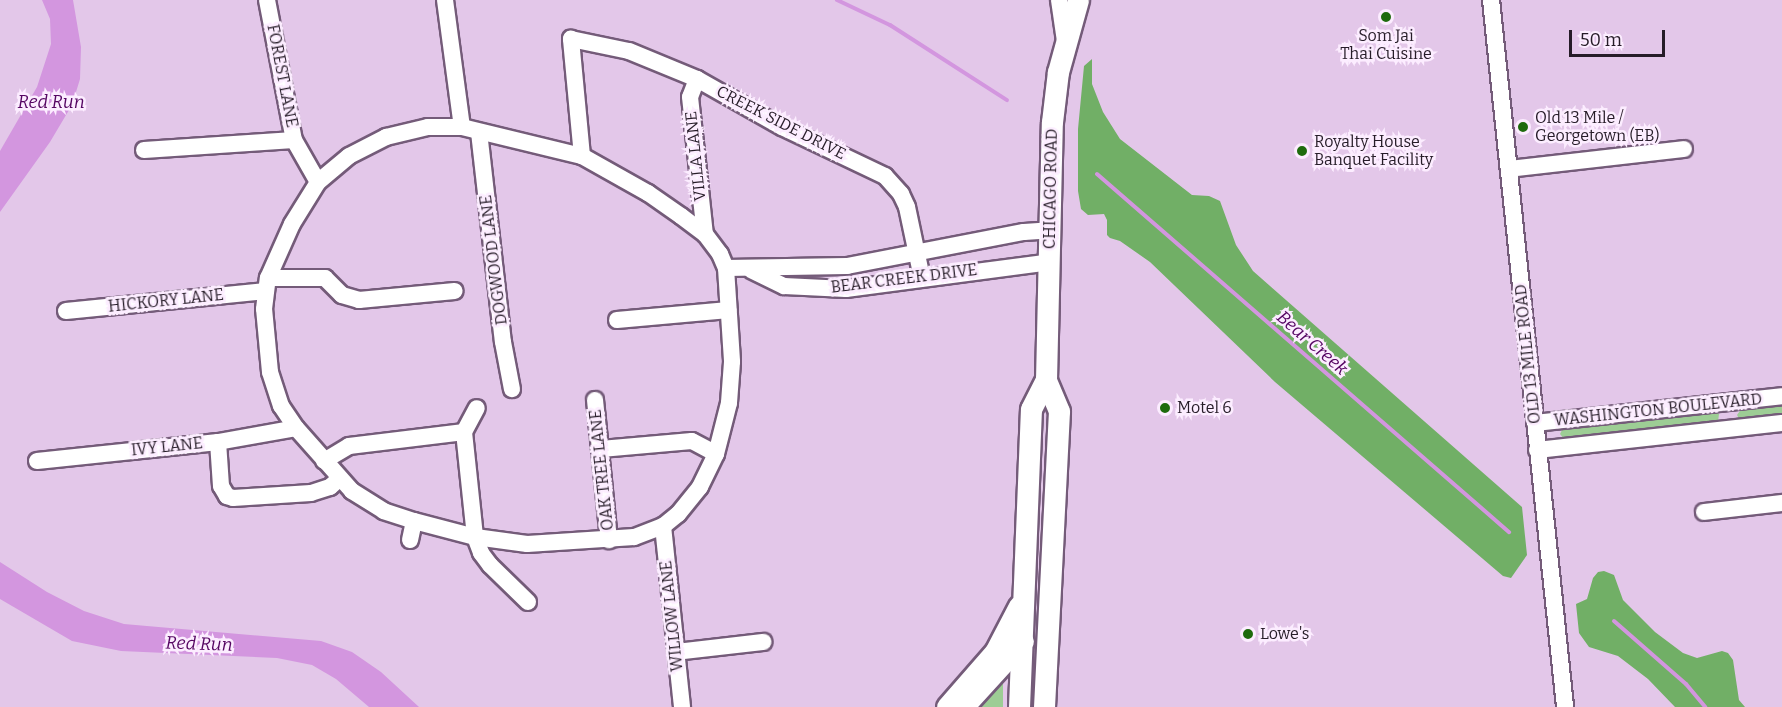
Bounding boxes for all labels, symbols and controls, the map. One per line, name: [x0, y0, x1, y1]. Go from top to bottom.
marker: Som Jai Thai Cuisine: [1379, 10, 1393, 24]
scale bar: [1572, 18, 1668, 56]
street label: FOREST LANE: [263, 23, 301, 129]
place label: Som Jai Thai Cuisine: [1340, 26, 1432, 64]
text: 50 m: [1580, 29, 1622, 51]
street label: CREEK SIDE DRIVE: [713, 82, 849, 164]
water label: Red Run: [17, 91, 85, 113]
place label: Old 13 Mile / Georgetown (EB): [1535, 108, 1660, 146]
street label: VILLA LANE: [682, 110, 710, 202]
marker: Old 13 Mile / Georgetown (EB): [1516, 120, 1530, 134]
street label: CHICAGO ROAD: [1040, 129, 1062, 249]
place label: Royalty House Banquet Facility: [1314, 132, 1433, 170]
marker: Royalty House Banquet Facility: [1295, 144, 1309, 158]
street label: DOGWOOD LANE: [476, 194, 512, 326]
street label: BEAR CREEK DRIVE: [830, 260, 978, 298]
street label: OLD 13 MILE ROAD: [1511, 283, 1545, 425]
street label: HICKORY LANE: [107, 285, 225, 317]
water label: Bear Creek: [1272, 306, 1352, 380]
street label: WASHINGTON BOULEVARD: [1553, 390, 1763, 430]
place label: Motel 6: [1177, 398, 1232, 418]
marker: Motel 6: [1158, 401, 1172, 415]
street label: OAK TREE LANE: [586, 409, 618, 531]
street label: IVY LANE: [130, 434, 204, 460]
street label: WILLOW LANE: [657, 560, 687, 672]
place label: Lowe's: [1260, 624, 1309, 644]
marker: Lowe's: [1241, 627, 1255, 641]
water label: Red Run: [165, 632, 233, 656]

